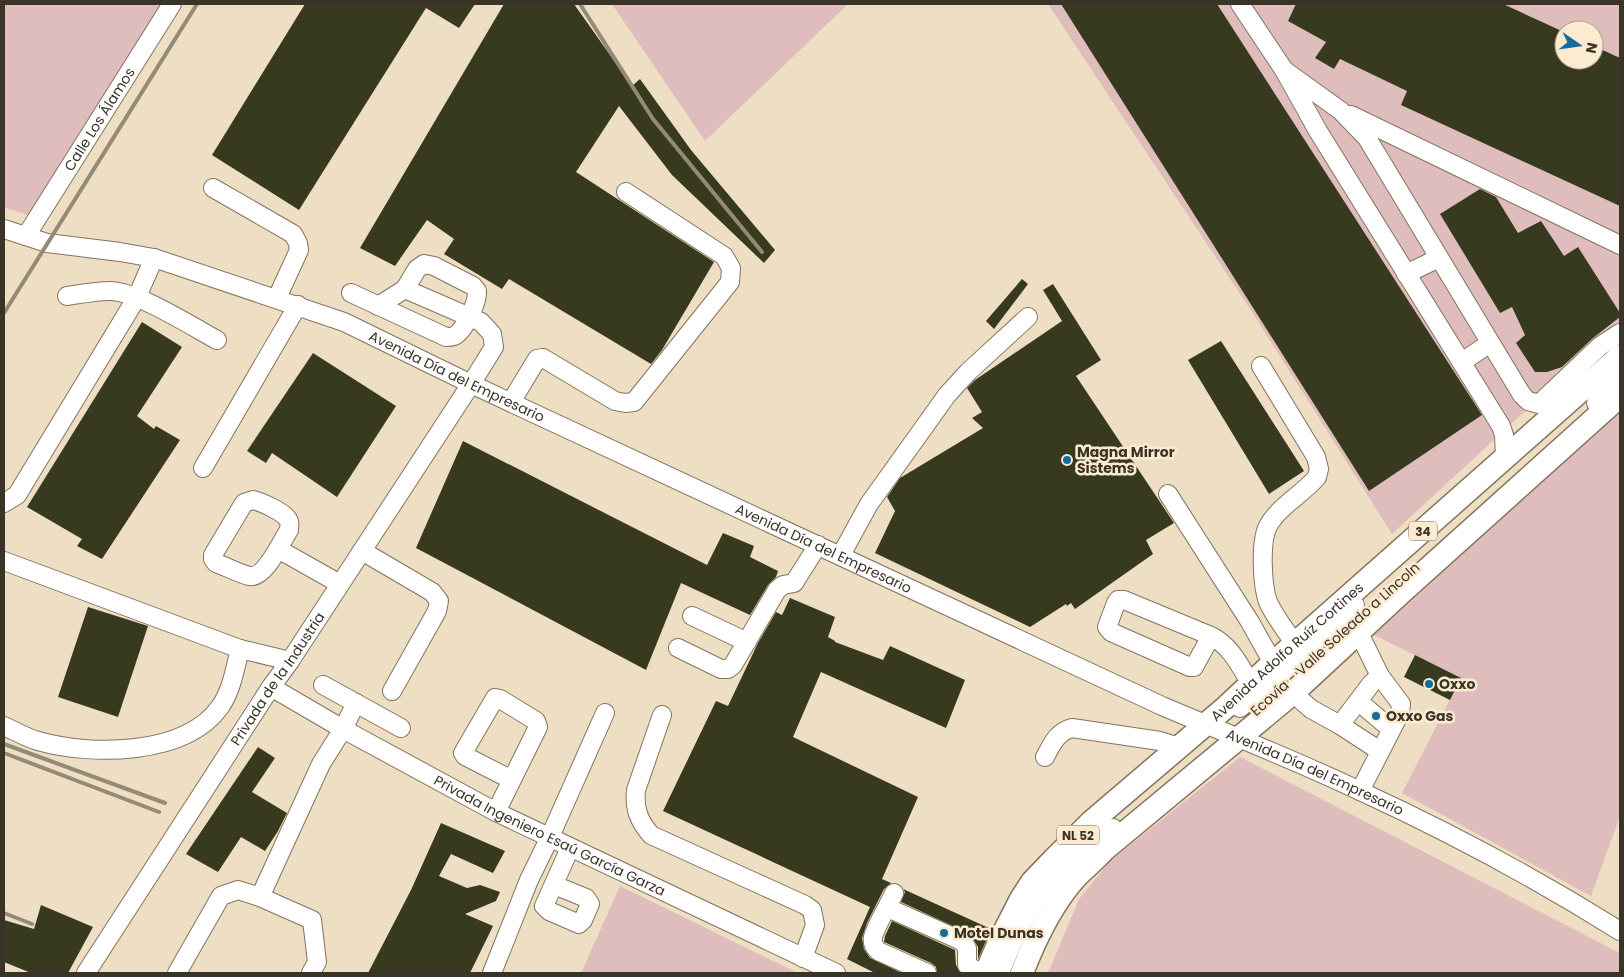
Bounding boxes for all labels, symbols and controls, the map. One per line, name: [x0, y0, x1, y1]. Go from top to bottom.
north arrow: [1554, 20, 1604, 70]
text: N: [1581, 41, 1603, 55]
street label: Calle Los Álamos: [59, 64, 140, 175]
street label: Avenida Día del Empresario: [366, 326, 548, 427]
place label: Magna Mirror Sistems: [1077, 442, 1175, 478]
marker: Magna Mirror Sistems: [1061, 454, 1073, 466]
street label: Avenida Día del Empresario: [732, 499, 915, 598]
road number: 34: [1409, 522, 1437, 540]
street label: Ecovía - Valle Soleado a Lincoln: [1246, 558, 1424, 720]
street label: Avenida Adolfo Ruíz Cortines: [1206, 578, 1368, 726]
street label: Privada de la Industria: [226, 608, 329, 750]
place label: Oxxo: [1439, 674, 1475, 694]
marker: Oxxo: [1423, 678, 1435, 690]
place label: Oxxo Gas: [1386, 706, 1454, 726]
marker: Oxxo Gas: [1370, 710, 1382, 722]
street label: Avenida Día del Empresario: [1223, 724, 1407, 820]
street label: Privada Ingeniero Esaú García Garza: [430, 770, 669, 901]
road number: NL 52: [1057, 826, 1099, 844]
place label: Motel Dunas: [954, 923, 1044, 943]
marker: Motel Dunas: [938, 927, 950, 939]

